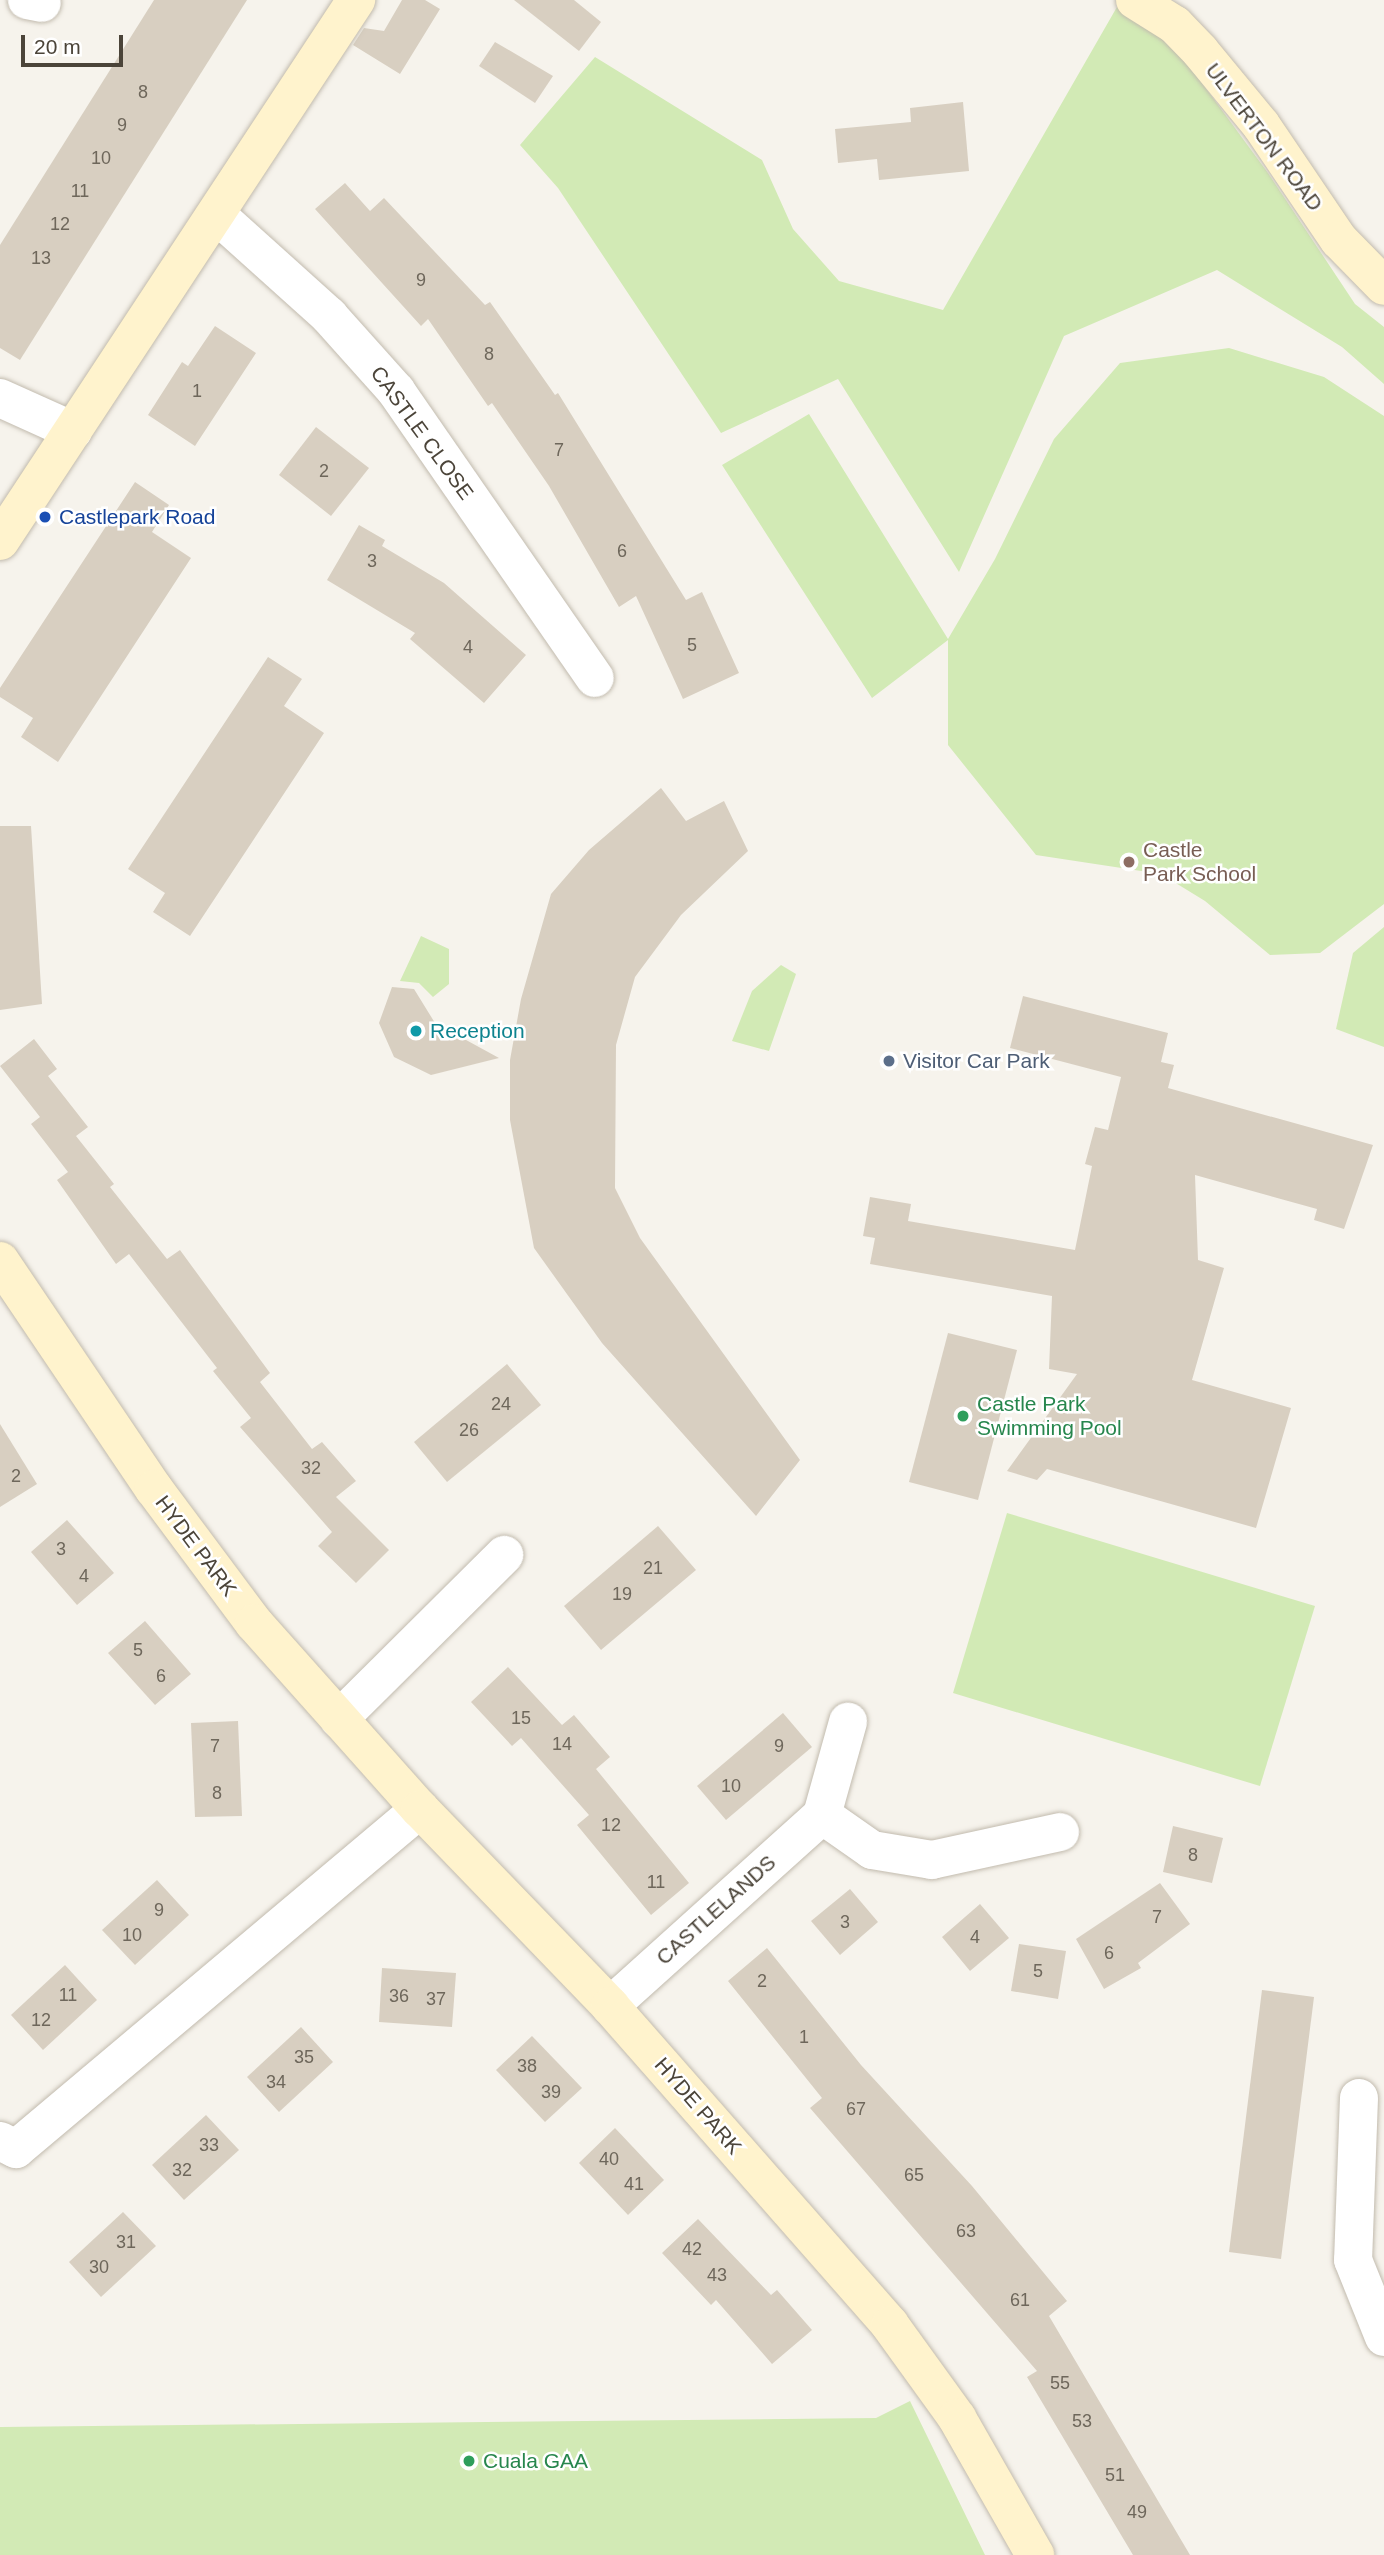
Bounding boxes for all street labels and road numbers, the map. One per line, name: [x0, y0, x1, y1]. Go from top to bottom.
street label: ULVERTON ROAD: [1200, 58, 1328, 216]
street label: CASTLE CLOSE: [365, 361, 479, 505]
street label: HYDE PARK: [150, 1491, 242, 1601]
street label: CASTLELANDS: [651, 1850, 781, 1970]
street label: HYDE PARK: [649, 2053, 747, 2159]

